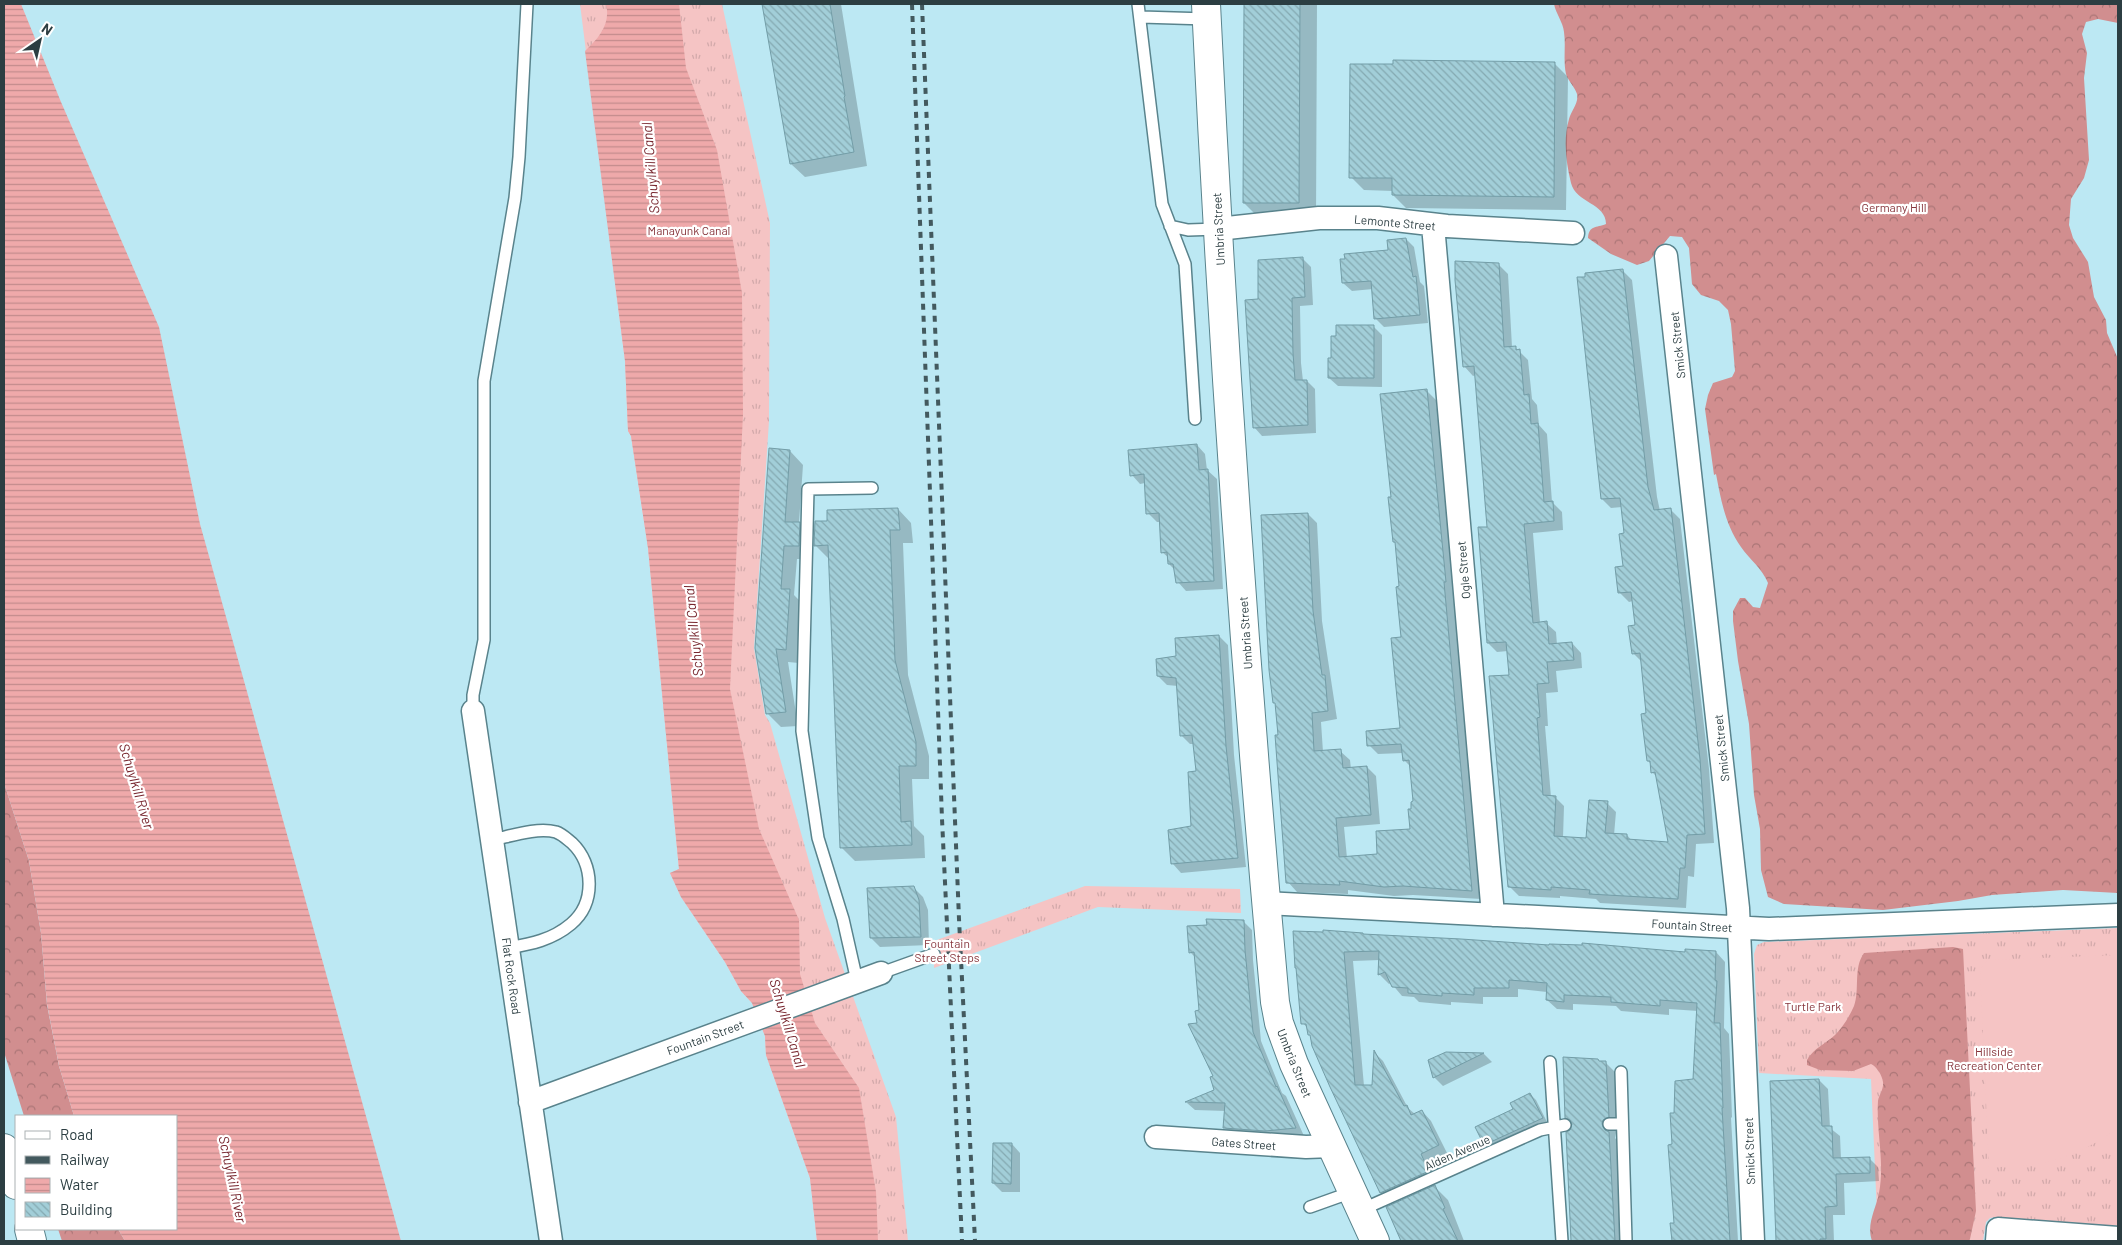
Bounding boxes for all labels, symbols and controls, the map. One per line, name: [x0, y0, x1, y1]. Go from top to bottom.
north arrow: [15, 15, 65, 65]
text: N: [39, 19, 56, 38]
water label: Schuylkill Canal: [638, 122, 662, 214]
street label: Umbria Street: [1209, 192, 1227, 266]
park label: Germany Hill: [1862, 200, 1926, 214]
street label: Lemonte Street: [1354, 211, 1436, 233]
park label: Manayunk Canal: [648, 223, 730, 237]
street label: Smick Street: [1667, 311, 1687, 379]
street label: Ogle Street: [1453, 540, 1473, 600]
water label: Schuylkill Canal: [680, 585, 706, 677]
street label: Umbria Street: [1235, 596, 1255, 670]
street label: Smick Street: [1711, 714, 1731, 782]
water label: Schuylkill River: [116, 741, 158, 832]
street label: Fountain Street: [1651, 916, 1733, 934]
park label: Fountain Street Steps: [914, 936, 980, 964]
street label: Flat Rock Road: [500, 937, 524, 1015]
water label: Schuylkill Canal: [766, 977, 810, 1069]
park label: Turtle Park: [1785, 999, 1841, 1013]
street label: Fountain Street: [665, 1017, 745, 1057]
street label: Umbria Street: [1275, 1027, 1315, 1099]
park label: Hillside Recreation Center: [1947, 1044, 2042, 1072]
legend: [15, 1115, 178, 1230]
street label: Smick Street: [1741, 1117, 1757, 1185]
text: Road: [60, 1125, 93, 1143]
street label: Alden Avenue: [1422, 1131, 1492, 1173]
water label: Schuylkill River: [215, 1134, 251, 1225]
street label: Gates Street: [1211, 1134, 1277, 1152]
text: Railway: [60, 1150, 109, 1168]
text: Water: [60, 1175, 99, 1193]
text: Building: [60, 1200, 113, 1218]

